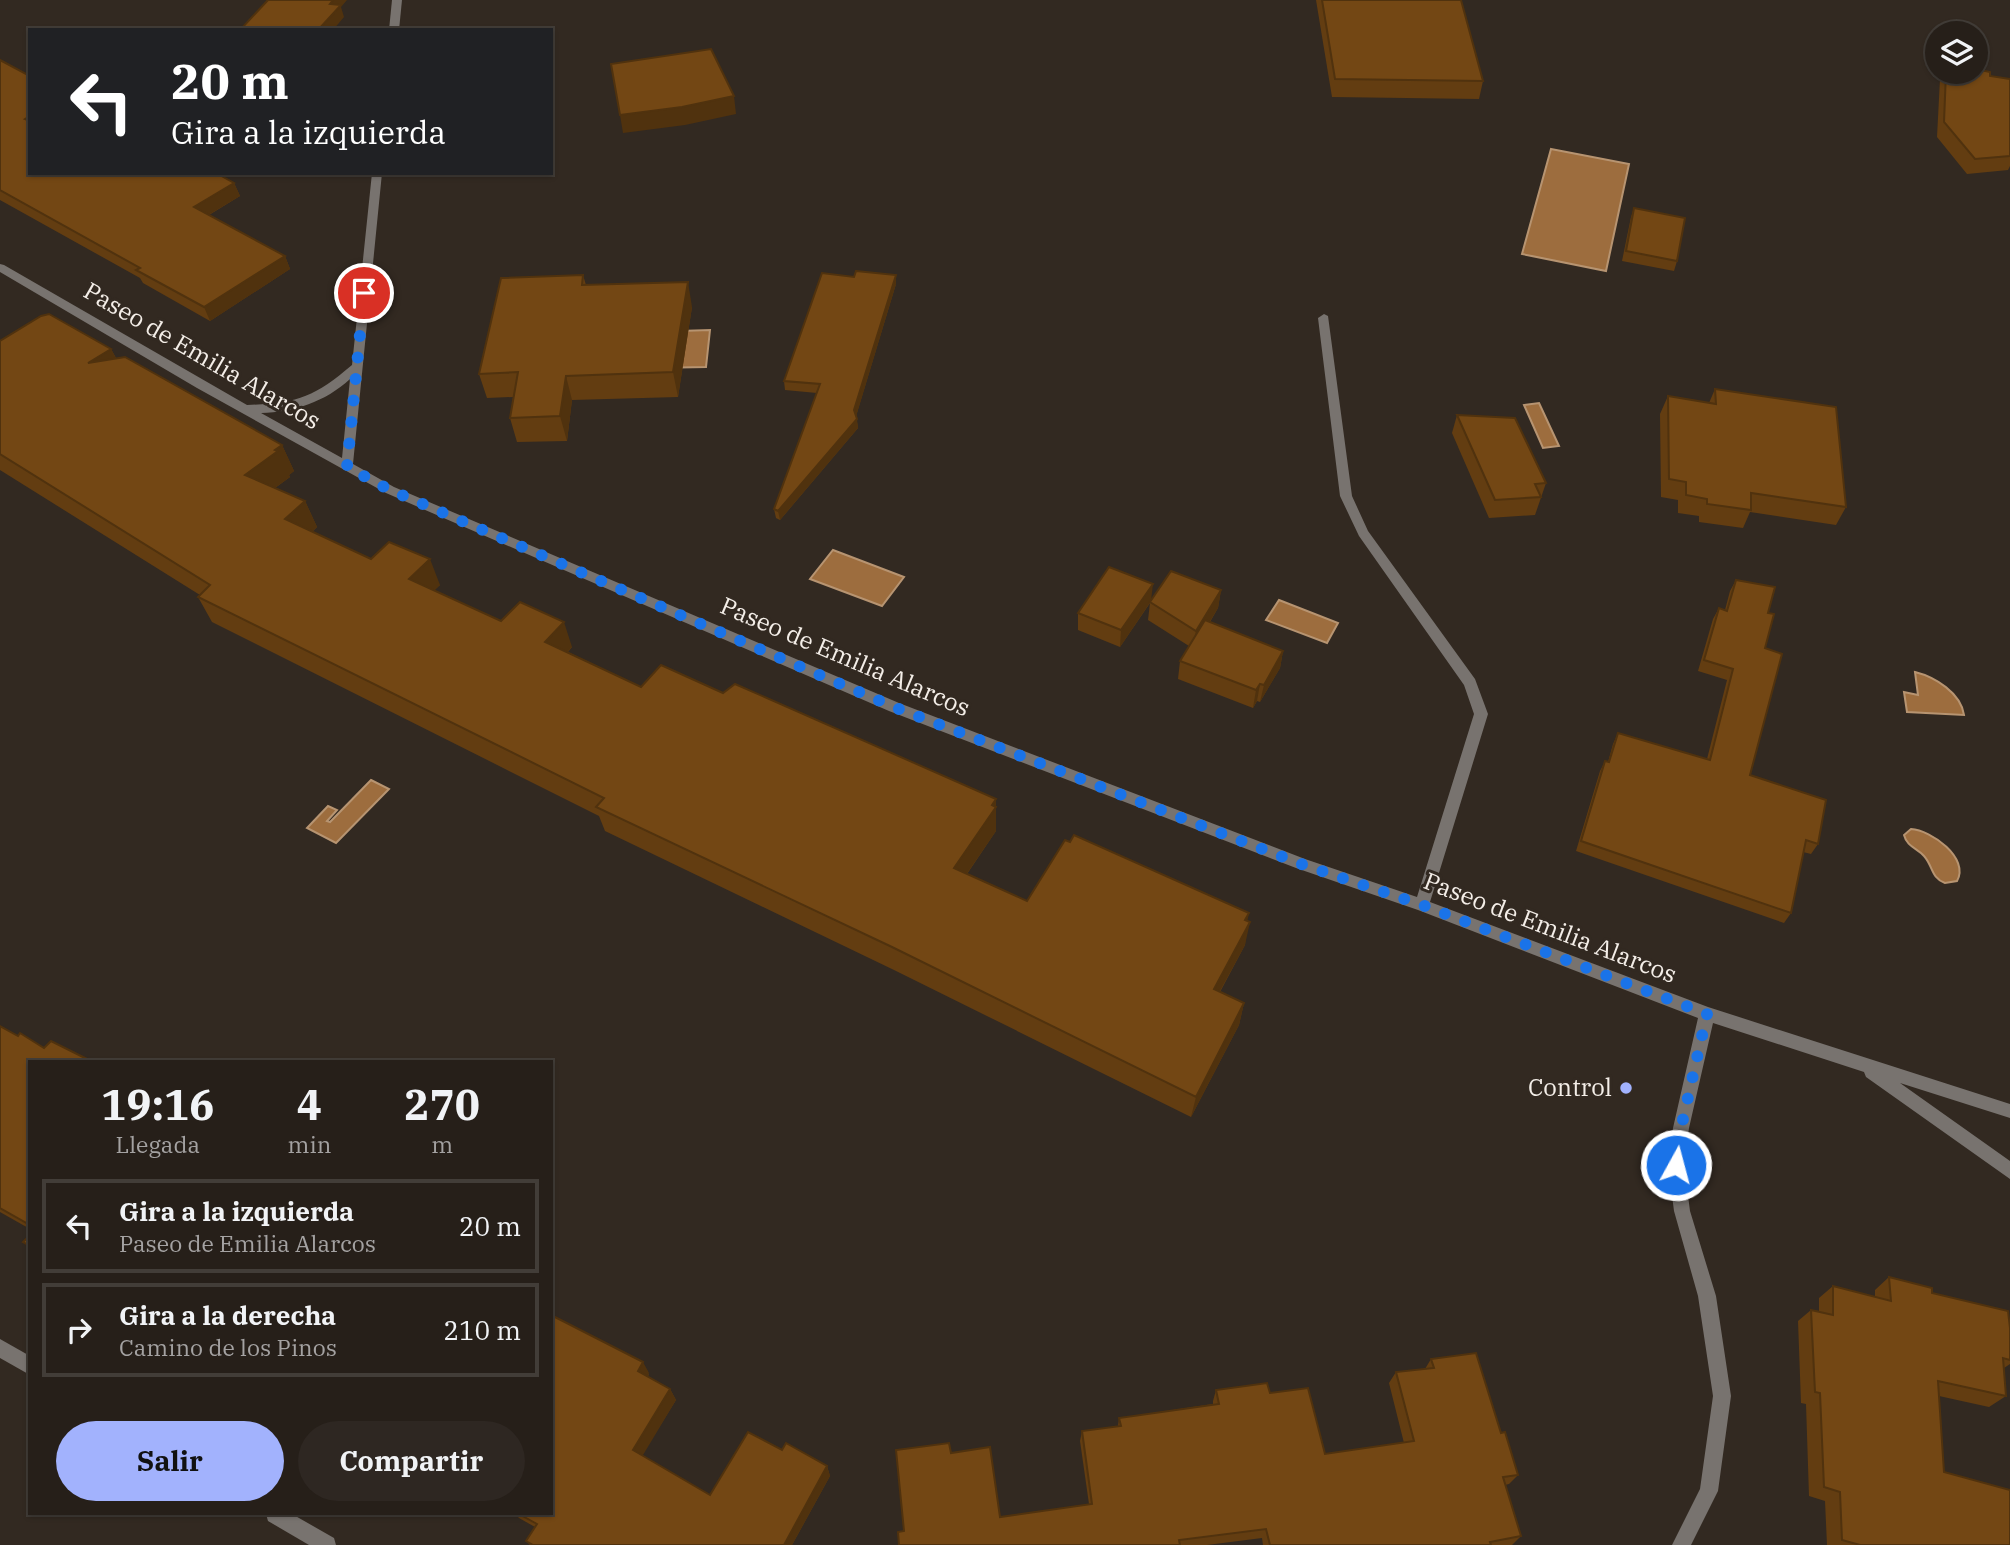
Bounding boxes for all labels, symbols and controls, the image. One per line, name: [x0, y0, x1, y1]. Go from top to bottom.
map controls: [1925, 21, 1988, 84]
button: layers: [1925, 21, 1988, 84]
text: 20 m: [171, 49, 289, 112]
icon: left: [56, 56, 147, 147]
text: Gira a la izquierda: [171, 111, 446, 153]
pin: [334, 263, 394, 323]
street label: Paseo de Emilia Alarcos: [78, 274, 327, 436]
icon: arrive: [345, 274, 383, 312]
street label: Paseo de Emilia Alarcos: [716, 589, 975, 723]
street label: Paseo de Emilia Alarcos: [1419, 864, 1681, 990]
place label: Control: [1528, 1071, 1612, 1103]
text: 19:16: [101, 1077, 215, 1132]
text: 4: [297, 1077, 322, 1132]
text: 270: [404, 1077, 480, 1132]
marker: Control: [1618, 1080, 1634, 1096]
position arrow: [1639, 1128, 1713, 1202]
text: Llegada: [116, 1129, 200, 1159]
text: min: [288, 1129, 331, 1159]
text: m: [431, 1129, 453, 1159]
text: Gira a la izquierda: [119, 1194, 354, 1228]
icon: left: [60, 1207, 98, 1245]
text: 20 m: [459, 1209, 521, 1243]
text: Paseo de Emilia Alarcos: [119, 1228, 376, 1258]
text: Gira a la derecha: [119, 1298, 336, 1332]
icon: right: [60, 1311, 98, 1349]
text: 210 m: [443, 1313, 521, 1347]
text: Camino de los Pinos: [119, 1332, 337, 1362]
button: Salir: [56, 1421, 284, 1501]
button: Compartir: [298, 1421, 525, 1501]

